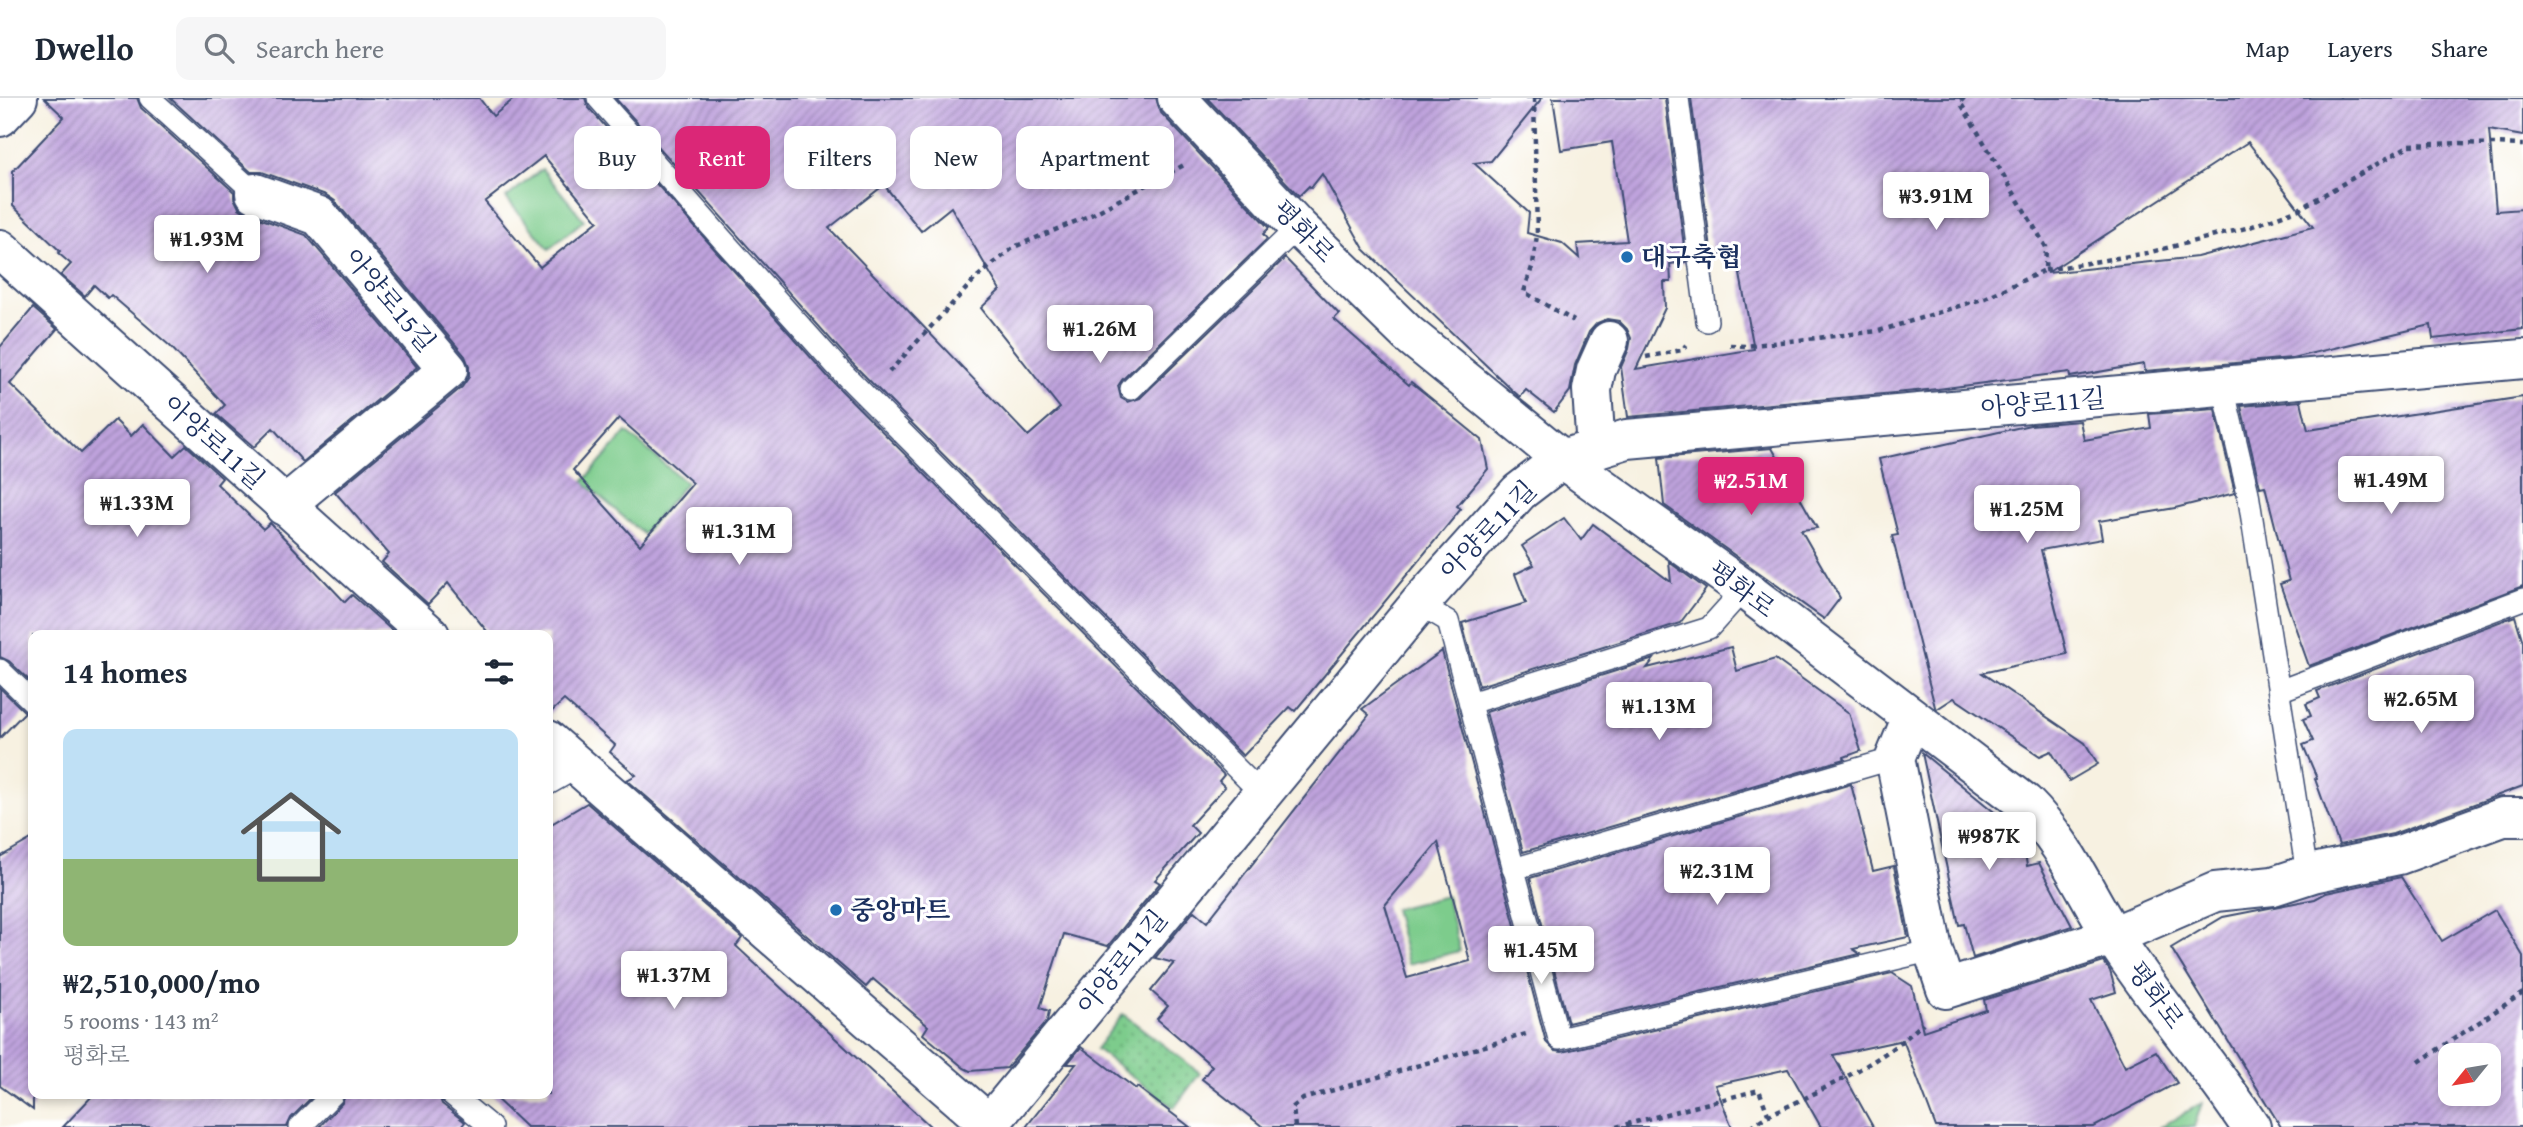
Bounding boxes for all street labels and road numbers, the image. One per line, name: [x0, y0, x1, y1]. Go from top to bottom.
street label: 평화로: [1264, 190, 1345, 271]
street label: 아양로15길: [335, 239, 446, 360]
street label: 아양로11길: [1979, 378, 2107, 427]
street label: 아양로11길: [155, 385, 274, 498]
street label: 아양로11길: [1430, 471, 1545, 588]
street label: 평화로: [1700, 550, 1784, 627]
street label: 아양로11길: [1067, 901, 1176, 1023]
street label: 평화로: [2118, 953, 2194, 1037]

